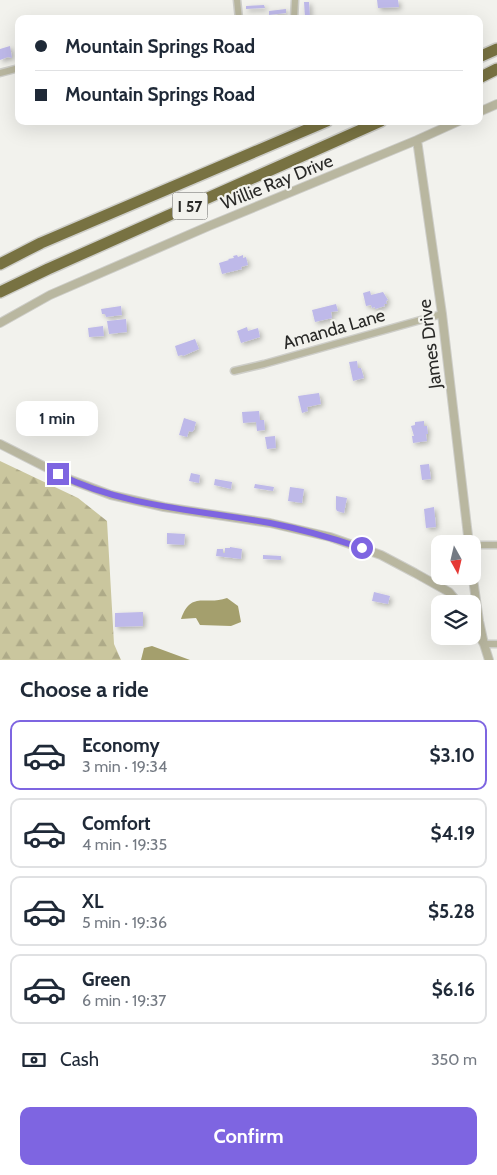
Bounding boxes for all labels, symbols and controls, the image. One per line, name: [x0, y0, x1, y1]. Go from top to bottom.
text: Mountain Springs Road: [65, 35, 255, 58]
text: Mountain Springs Road: [65, 83, 255, 106]
street label: Willie Ray Drive: [218, 150, 336, 214]
road number: I 57: [172, 192, 208, 220]
street label: James Drive: [414, 298, 447, 391]
street label: Amanda Lane: [280, 304, 388, 354]
callout: 1 min: [17, 402, 99, 436]
text: 1 min: [39, 409, 75, 428]
route end: [47, 463, 69, 485]
north arrow: [431, 535, 481, 585]
map controls: [431, 535, 481, 645]
route start: [351, 537, 373, 559]
button: layers: [431, 595, 481, 645]
text: Choose a ride: [20, 676, 149, 703]
icon: car: [22, 733, 67, 778]
text: Economy: [82, 734, 160, 757]
text: $3.10: [429, 744, 475, 767]
text: 3 min · 19:34: [82, 757, 167, 776]
icon: car: [22, 811, 67, 856]
text: Comfort: [82, 812, 151, 835]
text: $4.19: [431, 822, 475, 845]
text: 4 min · 19:35: [82, 835, 167, 854]
icon: car: [22, 889, 67, 934]
text: XL: [82, 890, 103, 913]
text: $5.28: [428, 900, 475, 923]
text: 5 min · 19:36: [82, 913, 167, 932]
icon: car: [22, 967, 67, 1012]
text: Green: [82, 968, 131, 991]
text: $6.16: [432, 978, 475, 1001]
text: 6 min · 19:37: [82, 991, 166, 1010]
icon: cash: [20, 1046, 48, 1074]
text: Cash: [60, 1048, 99, 1071]
text: 350 m: [431, 1050, 477, 1069]
button: Confirm: [20, 1107, 477, 1165]

